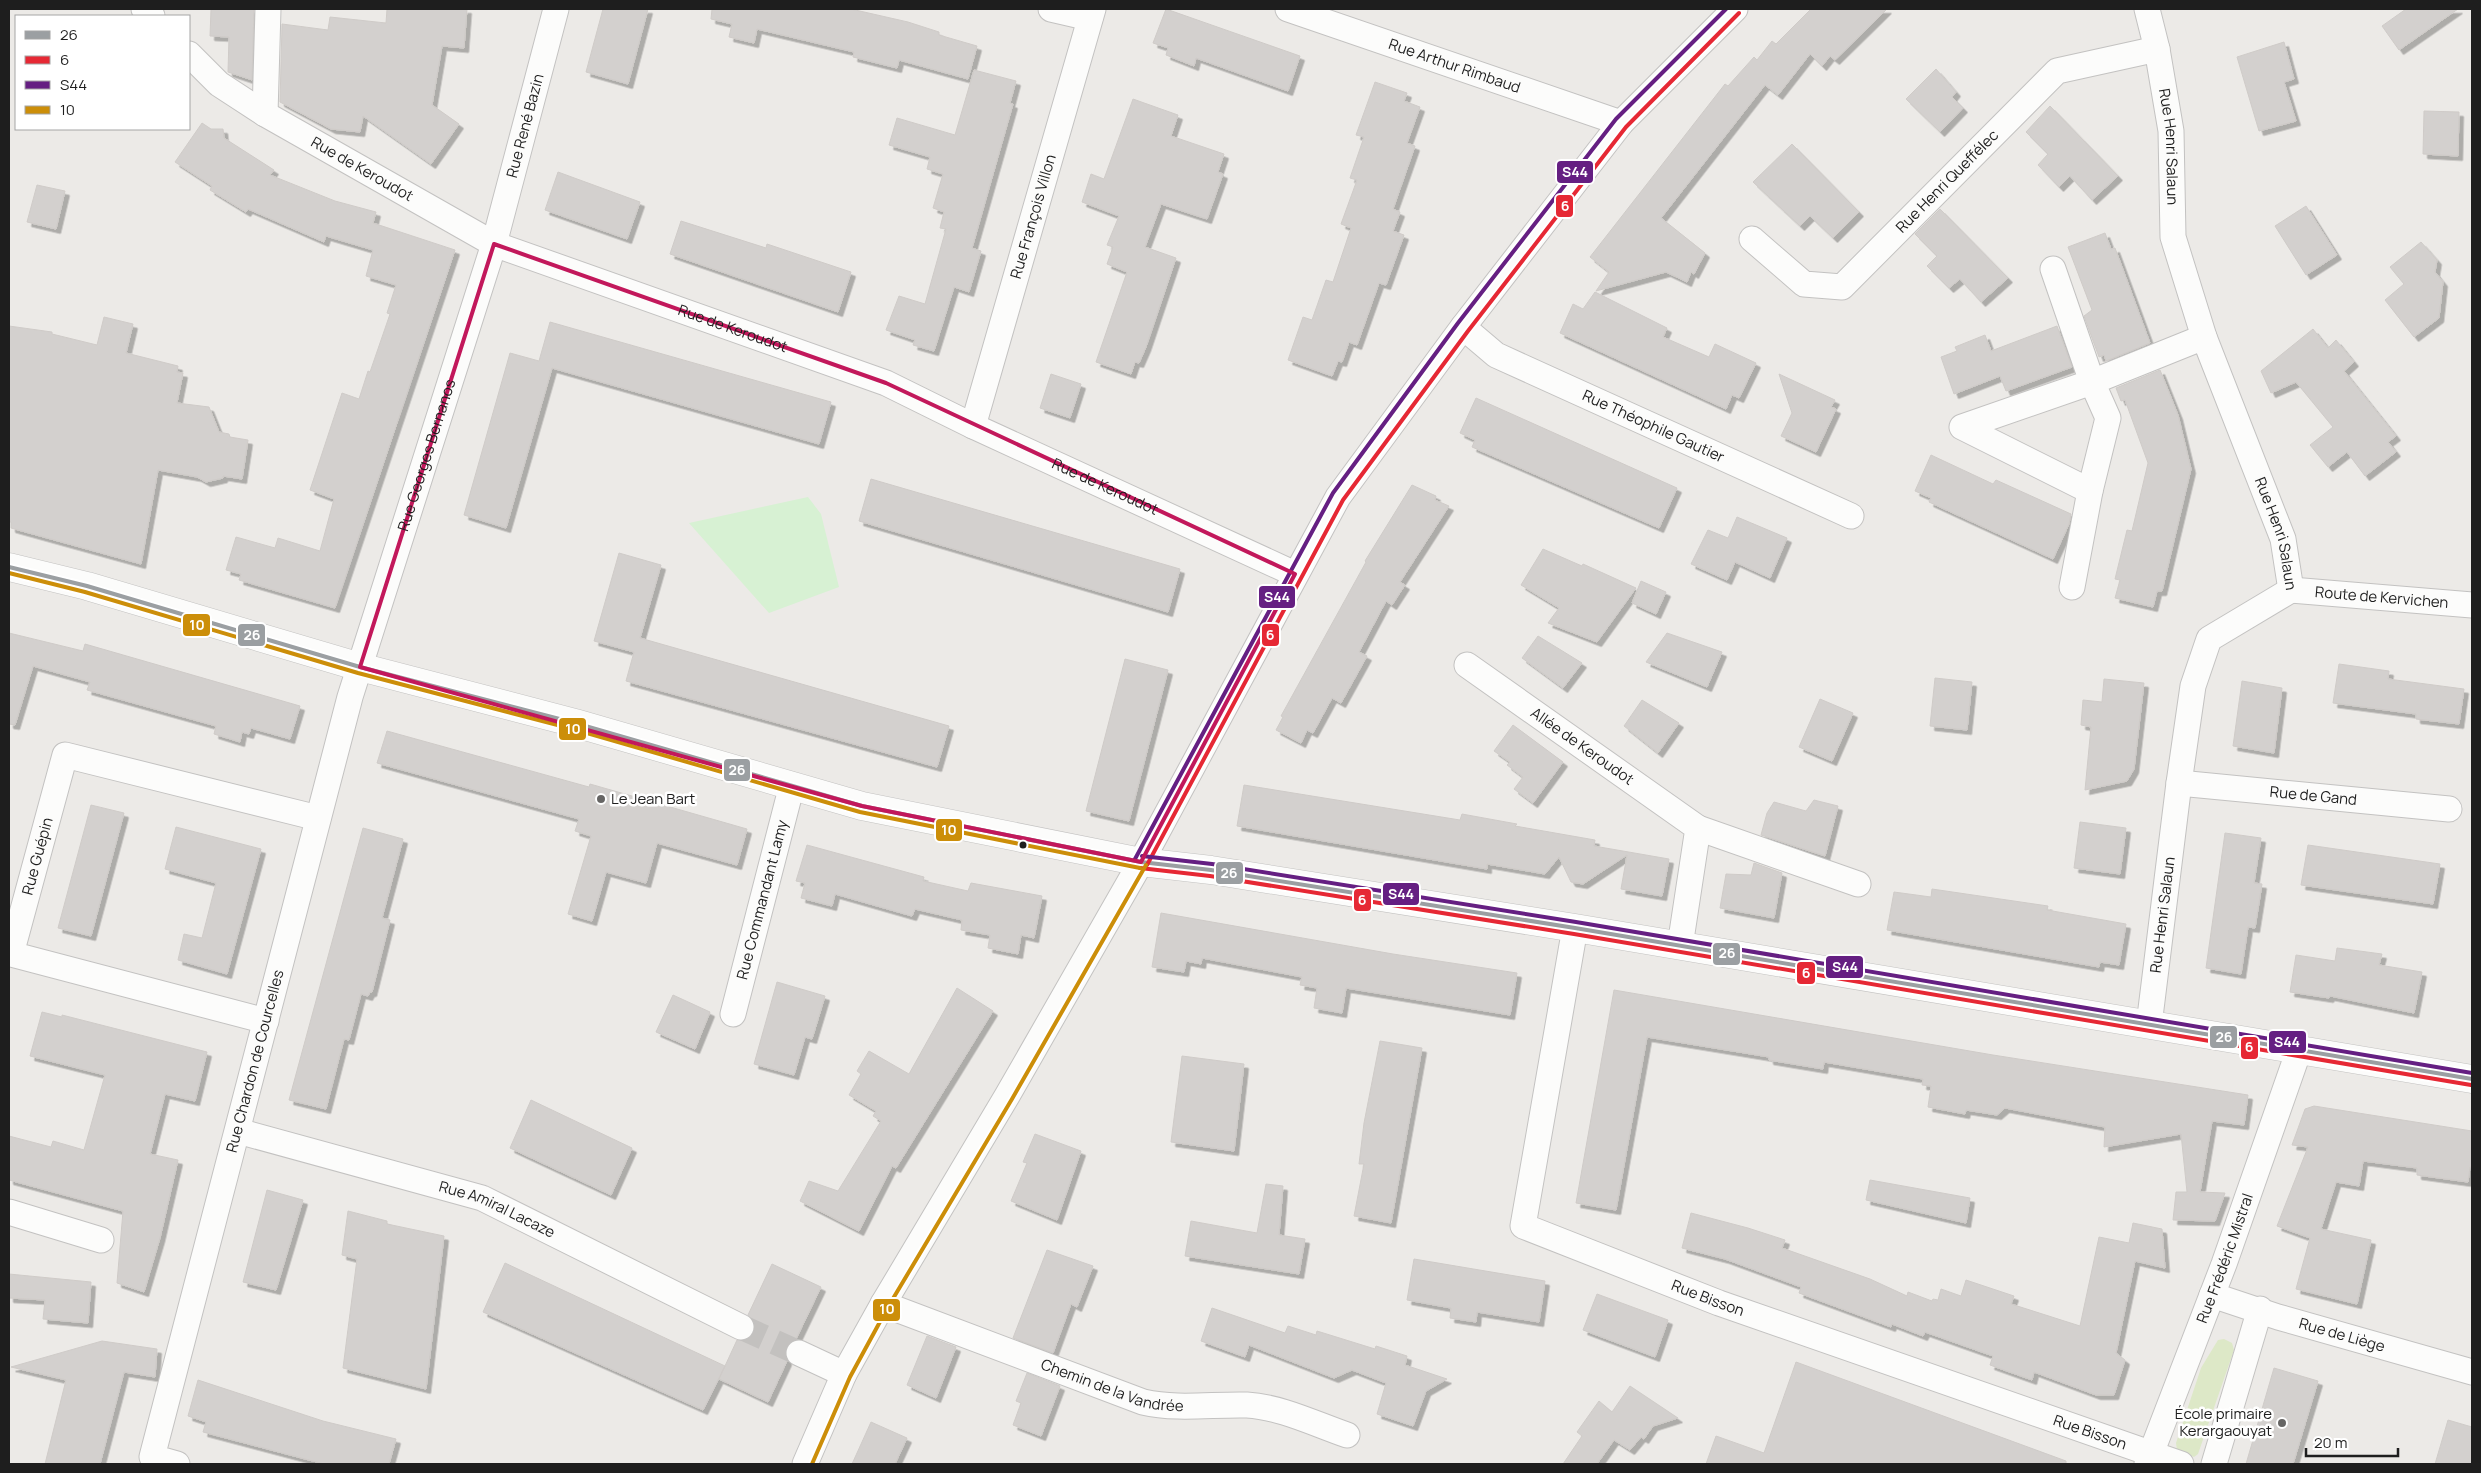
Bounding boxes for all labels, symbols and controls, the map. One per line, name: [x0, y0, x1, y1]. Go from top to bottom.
legend: [15, 15, 190, 130]
text: 26: [60, 24, 78, 45]
street label: Rue Arthur Rimbaud: [1386, 33, 1523, 98]
text: 6: [60, 49, 69, 70]
street label: Rue René Bazin: [501, 71, 549, 180]
text: S44: [60, 74, 87, 95]
street label: Rue Henri Salaun: [2154, 87, 2183, 205]
text: 10: [60, 99, 75, 120]
street label: Rue Henri Queffélec: [1891, 125, 2003, 237]
street label: Rue de Keroudot: [307, 131, 417, 206]
street label: Rue François Villon: [1005, 152, 1061, 281]
line badge: S44: [1556, 160, 1594, 184]
text: S44: [1562, 162, 1588, 181]
line badge: 6: [1555, 194, 1574, 218]
text: 6: [1561, 196, 1569, 215]
street label: Rue de Keroudot: [675, 299, 791, 357]
street label: Rue Georges Bernanos: [392, 376, 460, 534]
street label: Rue Théophile Gautier: [1579, 385, 1728, 467]
street label: Rue de Keroudot: [1049, 453, 1162, 520]
street label: Rue Henri Salaun: [2250, 474, 2302, 592]
street label: Route de Kervichen: [2314, 581, 2449, 613]
line badge: S44: [1258, 585, 1296, 609]
text: S44: [1264, 587, 1290, 606]
line badge: 10: [182, 613, 211, 637]
text: 10: [189, 615, 205, 634]
line badge: 26: [237, 623, 266, 647]
line badge: 6: [1261, 623, 1280, 647]
text: 26: [243, 625, 261, 644]
text: 6: [1266, 625, 1274, 644]
street label: Allée de Keroudot: [1527, 702, 1638, 790]
line badge: 10: [558, 717, 587, 741]
text: 10: [565, 719, 581, 738]
line badge: 26: [723, 758, 751, 782]
text: 26: [728, 760, 746, 779]
street label: Rue de Gand: [2269, 781, 2358, 810]
place label: Le Jean Bart: [611, 788, 695, 809]
marker: Le Jean Bart: [595, 793, 607, 805]
street label: Rue Guépin: [17, 815, 58, 897]
street label: Rue Commandant Lamy: [731, 818, 793, 982]
line badge: 10: [935, 818, 963, 842]
text: 10: [941, 820, 957, 839]
unlabelled marker: [1018, 840, 1028, 850]
street label: Rue Henri Salaun: [2145, 855, 2180, 974]
line badge: 26: [1215, 861, 1244, 885]
text: 26: [1220, 863, 1238, 882]
line badge: S44: [1382, 882, 1420, 906]
text: S44: [1388, 884, 1414, 903]
line badge: 6: [1353, 888, 1372, 912]
text: 6: [1358, 890, 1366, 909]
line badge: 26: [1712, 942, 1741, 966]
text: 26: [1718, 943, 1736, 962]
line badge: S44: [1825, 955, 1864, 979]
text: S44: [1832, 957, 1858, 976]
line badge: 6: [1796, 961, 1816, 985]
text: 6: [1802, 963, 1810, 982]
street label: Rue Chardon de Courcelles: [221, 967, 289, 1155]
line badge: 26: [2209, 1025, 2238, 1049]
text: 26: [2215, 1027, 2233, 1046]
line badge: S44: [2268, 1030, 2307, 1054]
text: S44: [2274, 1032, 2300, 1051]
line badge: 6: [2240, 1036, 2259, 1060]
text: 6: [2245, 1037, 2253, 1056]
street label: Rue Amiral Lacaze: [437, 1176, 559, 1243]
street label: Rue Frédéric Mistral: [2191, 1190, 2258, 1326]
street label: Rue Bisson: [1669, 1274, 1747, 1321]
line badge: 10: [872, 1298, 901, 1322]
text: 10: [879, 1299, 895, 1318]
street label: Rue de Liège: [2297, 1312, 2388, 1357]
street label: Chemin de la Vandrée: [1038, 1353, 1184, 1416]
place label: École primaire Kerargaouyat: [2175, 1403, 2272, 1441]
street label: Rue Bisson: [2051, 1409, 2130, 1454]
marker: École primaire Kerargaouyat: [2276, 1417, 2288, 1429]
scale bar: [2306, 1426, 2398, 1458]
text: 20 m: [2314, 1432, 2347, 1453]

